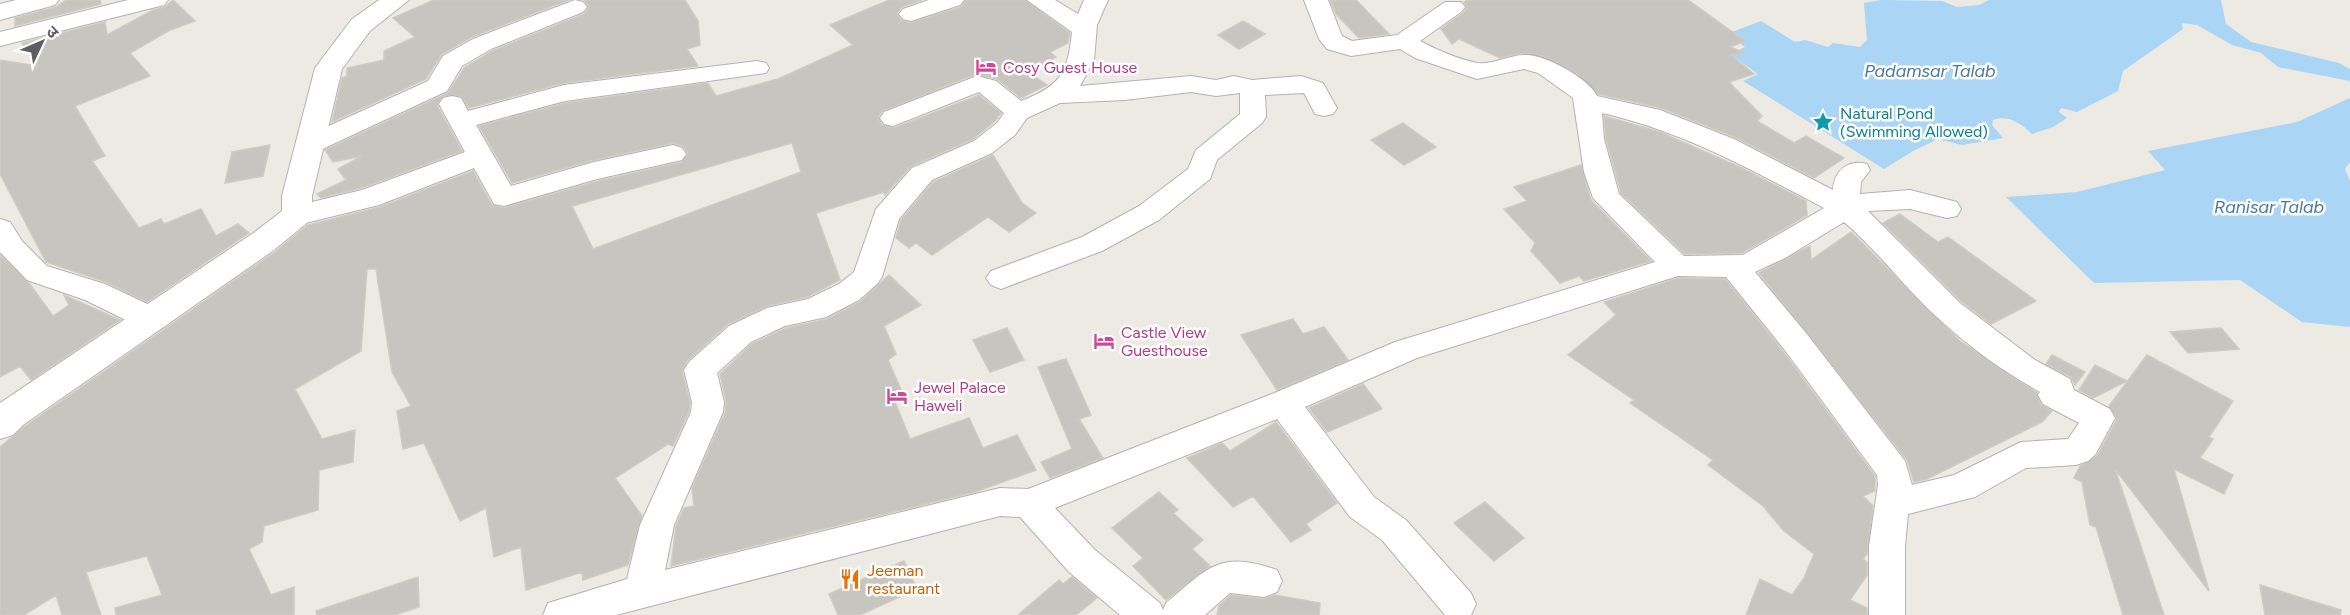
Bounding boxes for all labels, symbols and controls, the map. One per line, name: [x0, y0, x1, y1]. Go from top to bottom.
north arrow: [12, 12, 72, 72]
text: उ: [42, 22, 63, 42]
hotel icon: Cosy Guest House: [974, 55, 998, 79]
place label: Cosy Guest House: [1003, 58, 1138, 77]
water label: Padamsar Talab: [1864, 60, 1996, 82]
place label: Natural Pond (Swimming Allowed): [1840, 104, 1988, 141]
place icon: Natural Pond (Swimming Allowed): [1811, 110, 1835, 134]
water label: Ranisar Talab: [2214, 196, 2324, 218]
place label: Castle View Guesthouse: [1121, 323, 1208, 360]
hotel icon: Castle View Guesthouse: [1092, 329, 1116, 353]
place label: Jewel Palace Haweli: [914, 378, 1006, 415]
hotel icon: Jewel Palace Haweli: [885, 384, 909, 408]
place label: Jeeman restaurant: [867, 561, 940, 598]
restaurant icon: Jeeman restaurant: [838, 567, 862, 591]

